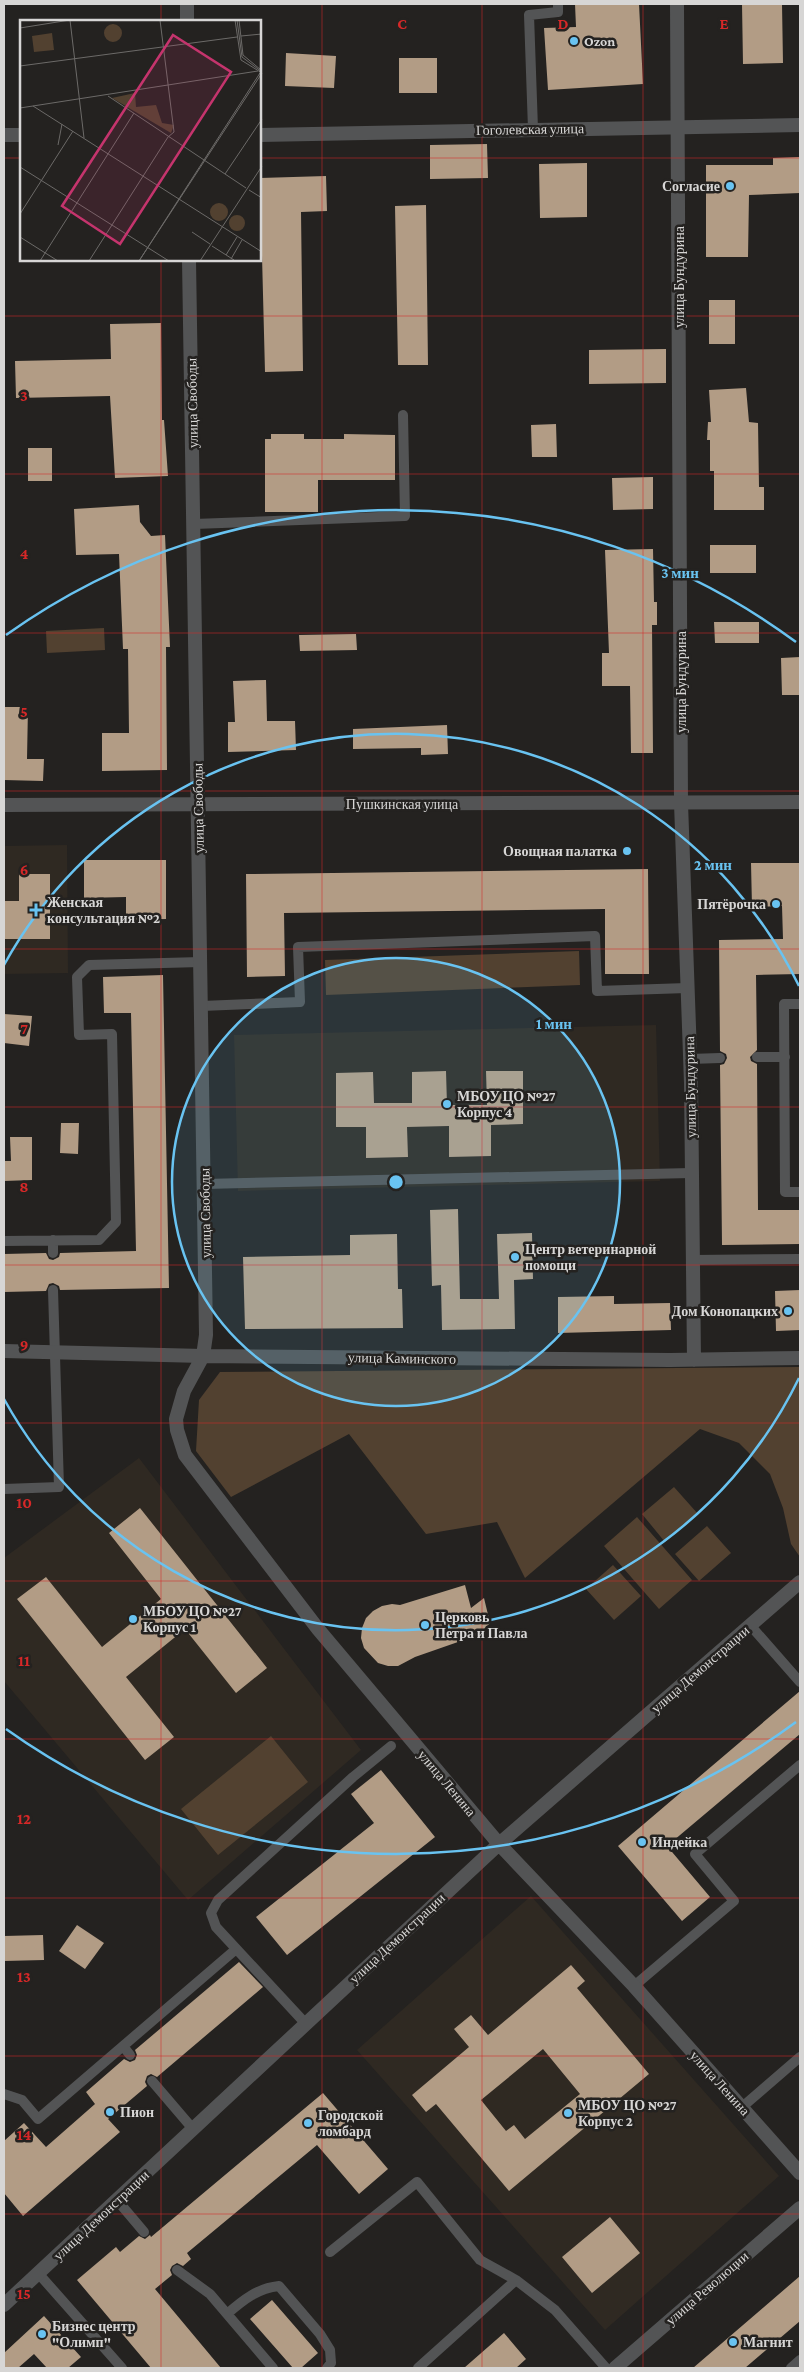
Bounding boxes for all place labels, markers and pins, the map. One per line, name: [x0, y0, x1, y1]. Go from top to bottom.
place label: Ozon: [584, 33, 615, 49]
marker: Ozon: [568, 35, 580, 47]
place label: Согласие: [662, 178, 720, 194]
marker: Согласие: [724, 180, 736, 192]
place label: Овощная палатка: [503, 843, 617, 859]
marker: Овощная палатка: [621, 845, 633, 857]
place label: Женская консультация №2: [47, 894, 160, 926]
place label: Пятёрочка: [697, 896, 766, 912]
marker: Пятёрочка: [770, 898, 782, 910]
marker: Женская консультация №2: [29, 903, 43, 917]
place label: МБОУ ЦО №27 Корпус 4: [457, 1088, 556, 1120]
marker: МБОУ ЦО №27 Корпус 4: [441, 1098, 453, 1110]
centre of rings: [387, 1173, 405, 1191]
place label: Центр ветеринарной помощи: [525, 1241, 656, 1273]
marker: Центр ветеринарной помощи: [509, 1251, 521, 1263]
place label: Дом Конопацких: [672, 1303, 778, 1319]
marker: Дом Конопацких: [782, 1305, 794, 1317]
place label: МБОУ ЦО №27 Корпус 1: [143, 1603, 242, 1635]
place label: Церковь Петра и Павла: [435, 1609, 528, 1641]
marker: МБОУ ЦО №27 Корпус 1: [127, 1613, 139, 1625]
marker: Церковь Петра и Павла: [419, 1619, 431, 1631]
place label: Индейка: [652, 1834, 707, 1850]
marker: Индейка: [636, 1836, 648, 1848]
place label: МБОУ ЦО №27 Корпус 2: [578, 2097, 677, 2129]
place label: Пион: [120, 2104, 154, 2120]
marker: Пион: [104, 2106, 116, 2118]
place label: Городской ломбард: [318, 2107, 383, 2139]
marker: МБОУ ЦО №27 Корпус 2: [562, 2107, 574, 2119]
marker: Городской ломбард: [302, 2117, 314, 2129]
place label: Бизнес центр "Олимп": [52, 2318, 136, 2350]
marker: Бизнес центр "Олимп": [36, 2328, 48, 2340]
place label: Магнит: [743, 2334, 793, 2350]
marker: Магнит: [727, 2336, 739, 2348]

